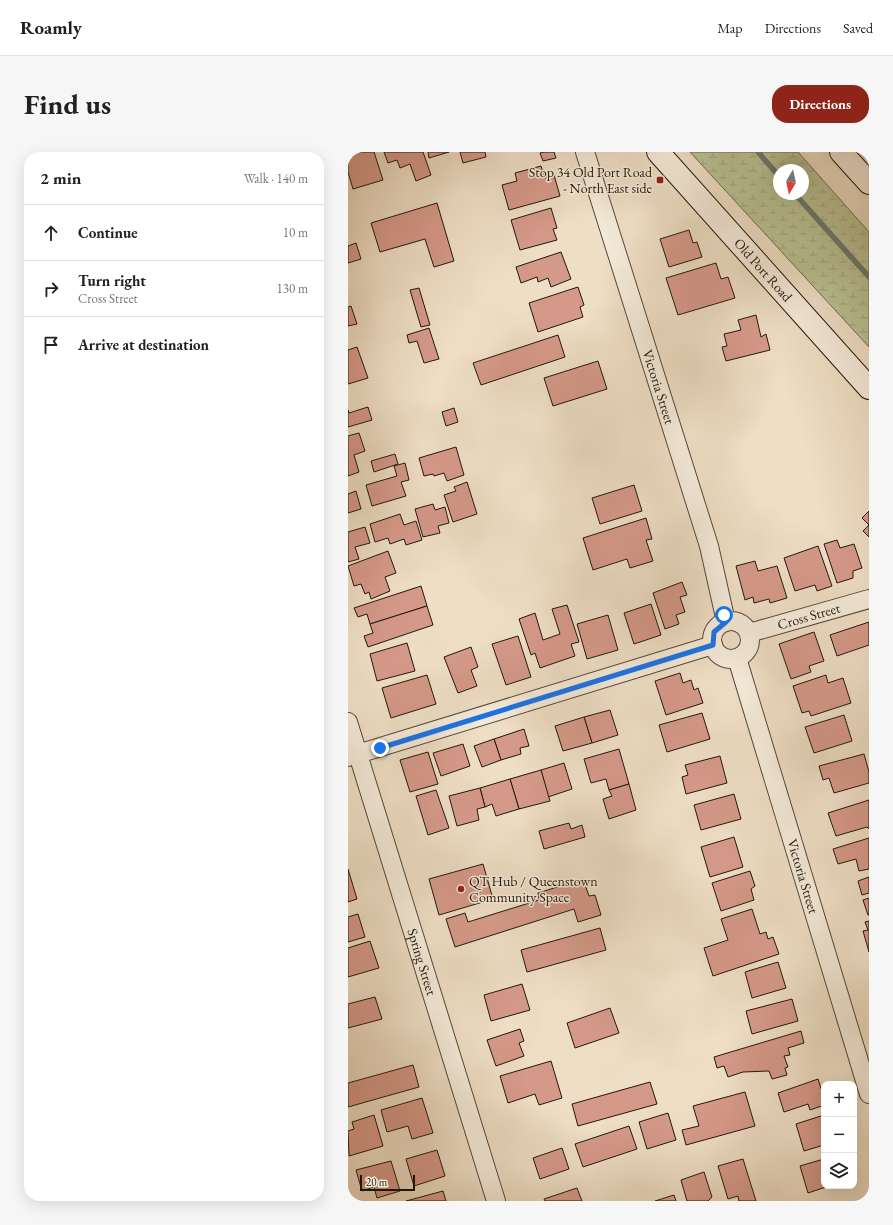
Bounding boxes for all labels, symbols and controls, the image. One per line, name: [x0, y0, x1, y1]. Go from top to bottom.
text: Roamly: [20, 15, 82, 40]
text: Map: [717, 19, 743, 37]
text: Directions: [765, 19, 821, 37]
text: Saved: [843, 19, 873, 37]
button: Directions: [772, 85, 869, 123]
text: Find us: [24, 86, 111, 122]
place label: Stop 34 Old Port Road - North East side: [529, 163, 653, 197]
north arrow: [773, 164, 809, 200]
text: 2 min: [40, 167, 81, 189]
text: Walk · 140 m: [244, 170, 308, 187]
marker: Stop 34 Old Port Road - North East side: [655, 175, 665, 185]
icon: ahead: [40, 222, 62, 244]
text: Continue: [78, 223, 138, 242]
text: 10 m: [283, 224, 308, 241]
street label: Old Port Road: [730, 234, 797, 306]
text: Turn right: [78, 271, 146, 290]
icon: right: [40, 278, 62, 300]
text: 130 m: [277, 280, 308, 297]
text: Cross Street: [78, 290, 138, 307]
icon: arrive: [40, 334, 62, 356]
text: Arrive at destination: [78, 335, 209, 354]
street label: Victoria Street: [639, 347, 679, 427]
street label: Cross Street: [775, 599, 843, 634]
route start: [715, 606, 733, 624]
route end: [371, 739, 389, 757]
street label: Victoria Street: [783, 837, 823, 916]
place label: QT Hub / Queenstown Community Space: [469, 872, 598, 906]
marker: QT Hub / Queenstown Community Space: [456, 884, 466, 894]
street label: Spring Street: [403, 926, 441, 998]
map controls: [821, 1081, 857, 1189]
button: +: [821, 1081, 857, 1117]
button: −: [821, 1117, 857, 1153]
button: layers: [821, 1153, 857, 1189]
scale bar: [360, 1173, 415, 1192]
text: 20 m: [366, 1175, 387, 1189]

